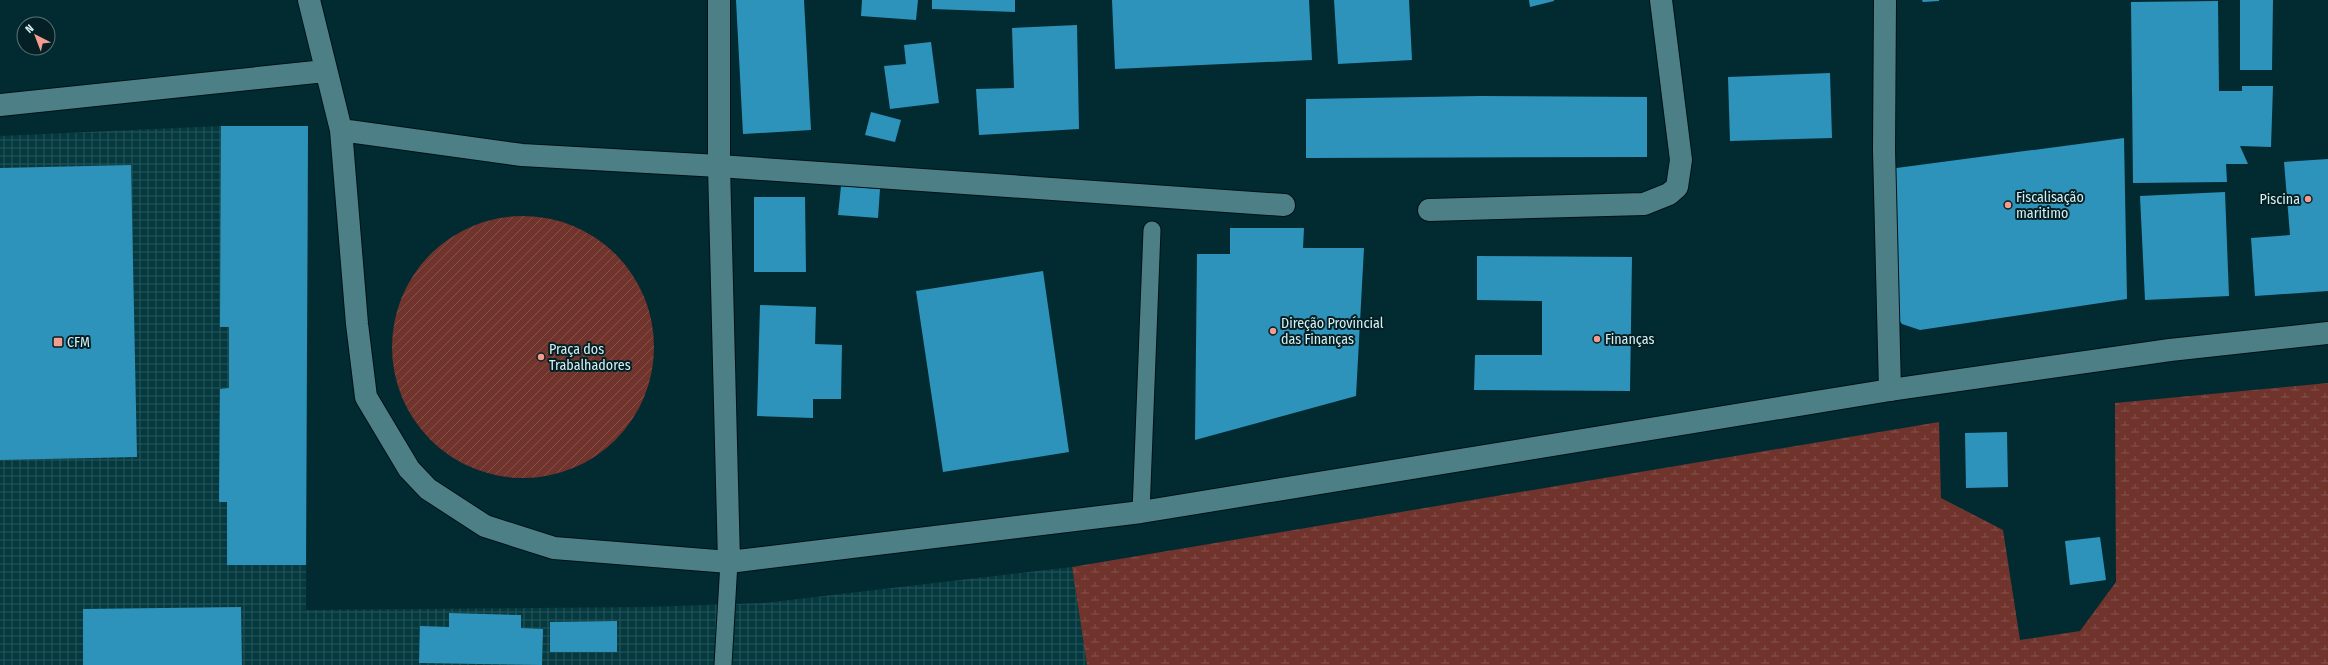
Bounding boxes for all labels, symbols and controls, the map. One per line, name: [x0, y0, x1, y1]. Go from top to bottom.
north arrow: [16, 16, 56, 56]
text: N: [23, 22, 36, 36]
place label: Fiscalisação maritimo: [2016, 189, 2084, 222]
place label: Piscina: [2259, 191, 2300, 208]
marker: Piscina: [2303, 194, 2313, 204]
marker: Fiscalisação maritimo: [2003, 200, 2013, 210]
place label: Direção Províncial das Finanças: [1281, 315, 1384, 348]
marker: Direção Províncial das Finanças: [1268, 326, 1278, 336]
place label: Finanças: [1605, 331, 1654, 348]
place label: CFM: [67, 334, 90, 351]
marker: Finanças: [1592, 334, 1602, 344]
marker: CFM: [52, 336, 64, 348]
place label: Praça dos Trabalhadores: [549, 341, 631, 374]
marker: Praça dos Trabalhadores: [536, 352, 546, 362]

